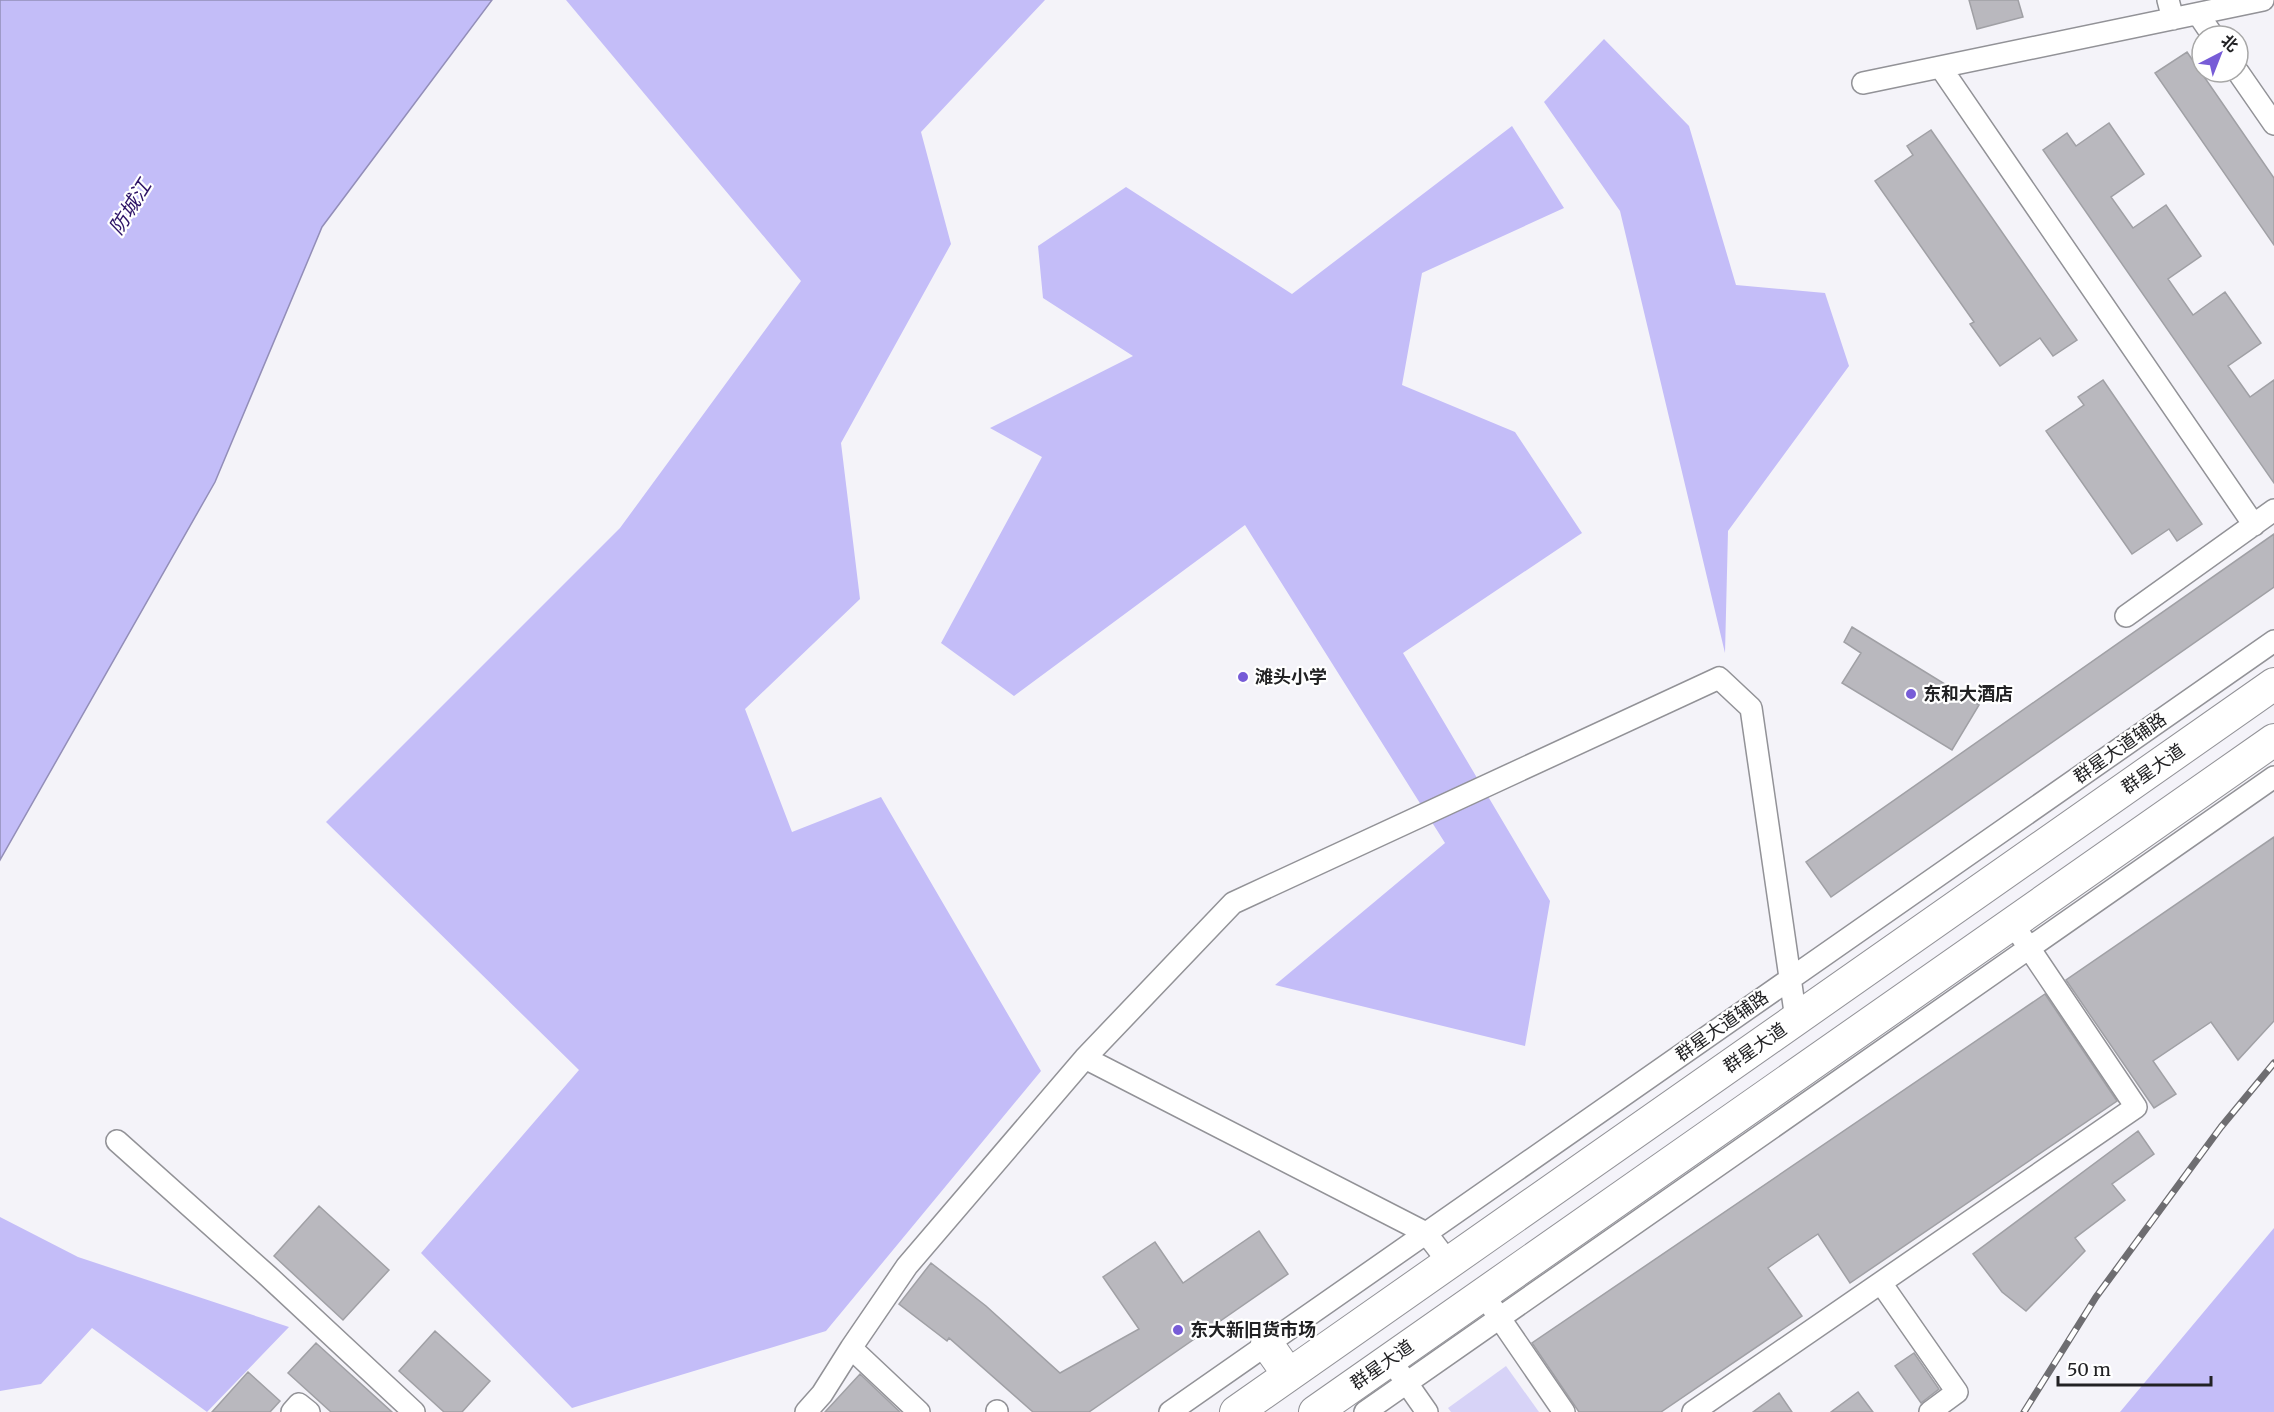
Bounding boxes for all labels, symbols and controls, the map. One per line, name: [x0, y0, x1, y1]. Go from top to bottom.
north arrow: [2190, 24, 2250, 84]
text: 北: [2217, 30, 2243, 56]
water label: 防城江: [103, 173, 157, 239]
place label: 滩头小学: [1255, 665, 1327, 688]
marker: 滩头小学: [1236, 670, 1250, 684]
place label: 东和大酒店: [1923, 682, 2013, 705]
marker: 东和大酒店: [1904, 687, 1918, 701]
street label: 群星大道辅路: [2070, 708, 2170, 788]
street label: 群星大道: [2117, 740, 2189, 798]
street label: 群星大道辅路: [1672, 986, 1772, 1066]
street label: 群星大道: [1719, 1019, 1791, 1077]
place label: 东大新旧货市场: [1190, 1318, 1316, 1341]
marker: 东大新旧货市场: [1171, 1323, 1185, 1337]
street label: 群星大道: [1346, 1335, 1418, 1395]
scale bar: [2058, 1349, 2211, 1387]
text: 50 m: [2067, 1358, 2111, 1381]

